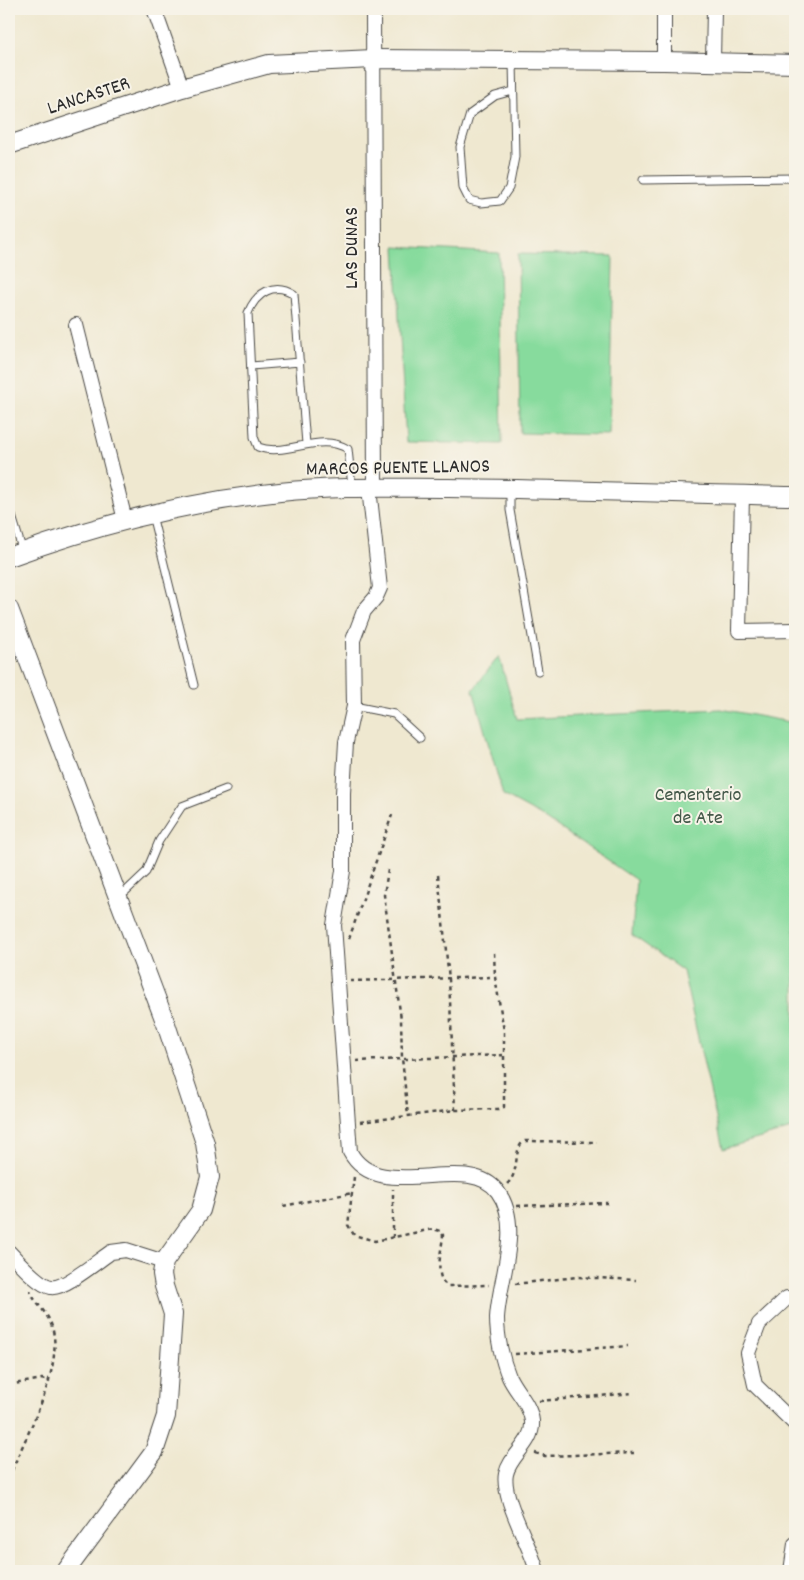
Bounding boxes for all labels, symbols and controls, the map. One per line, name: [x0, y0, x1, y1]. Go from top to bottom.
street label: LANCASTER: [44, 70, 134, 124]
street label: LAS DUNAS: [339, 207, 367, 289]
street label: MARCOS PUENTE LLANOS: [306, 453, 490, 485]
park label: Cementerio de Ate: [655, 782, 741, 833]

